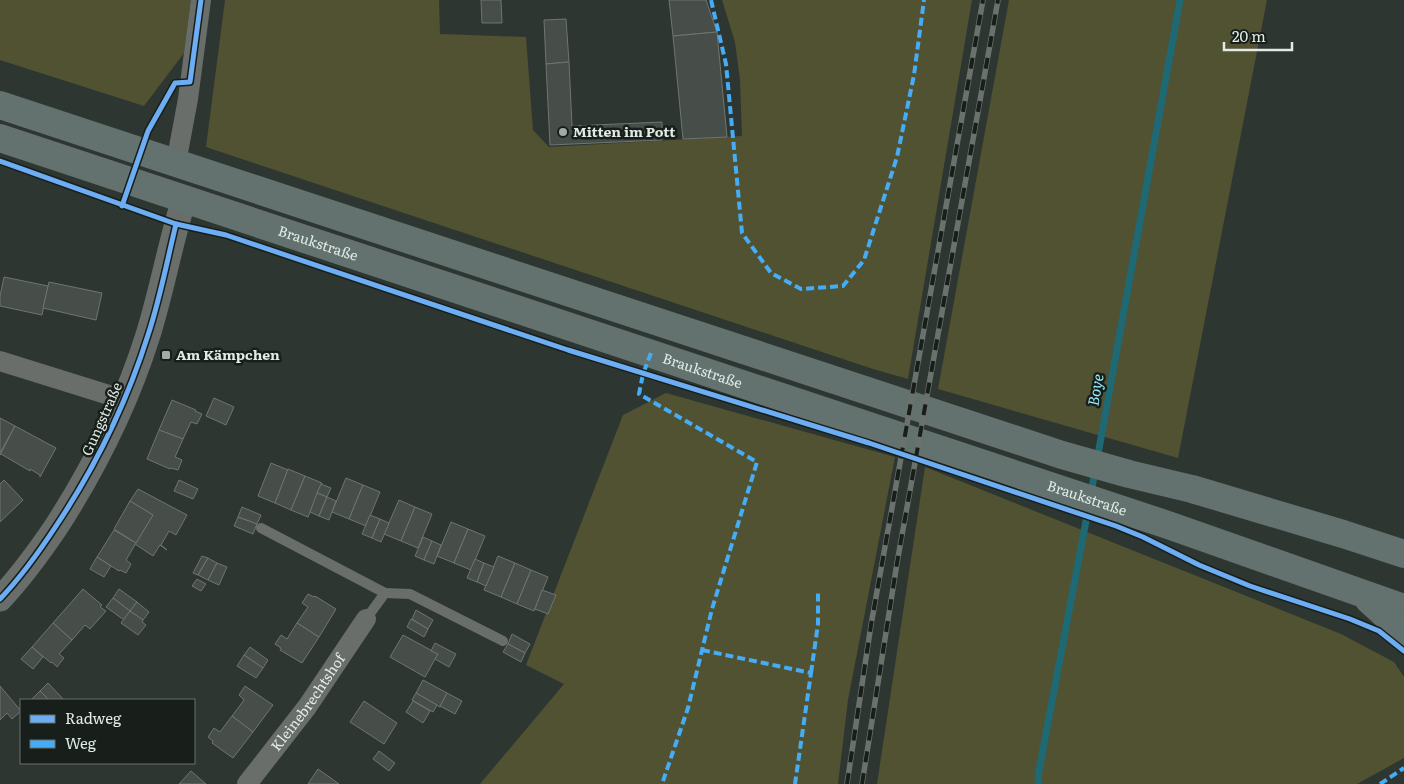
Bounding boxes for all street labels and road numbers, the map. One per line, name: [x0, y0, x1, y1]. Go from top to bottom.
street label: Braukstraße: [276, 220, 361, 265]
street label: Braukstraße: [660, 347, 745, 392]
street label: Gungstraße: [76, 379, 126, 459]
street label: Braukstraße: [1045, 475, 1130, 520]
street label: Kleinebrechtshof: [266, 648, 350, 755]

